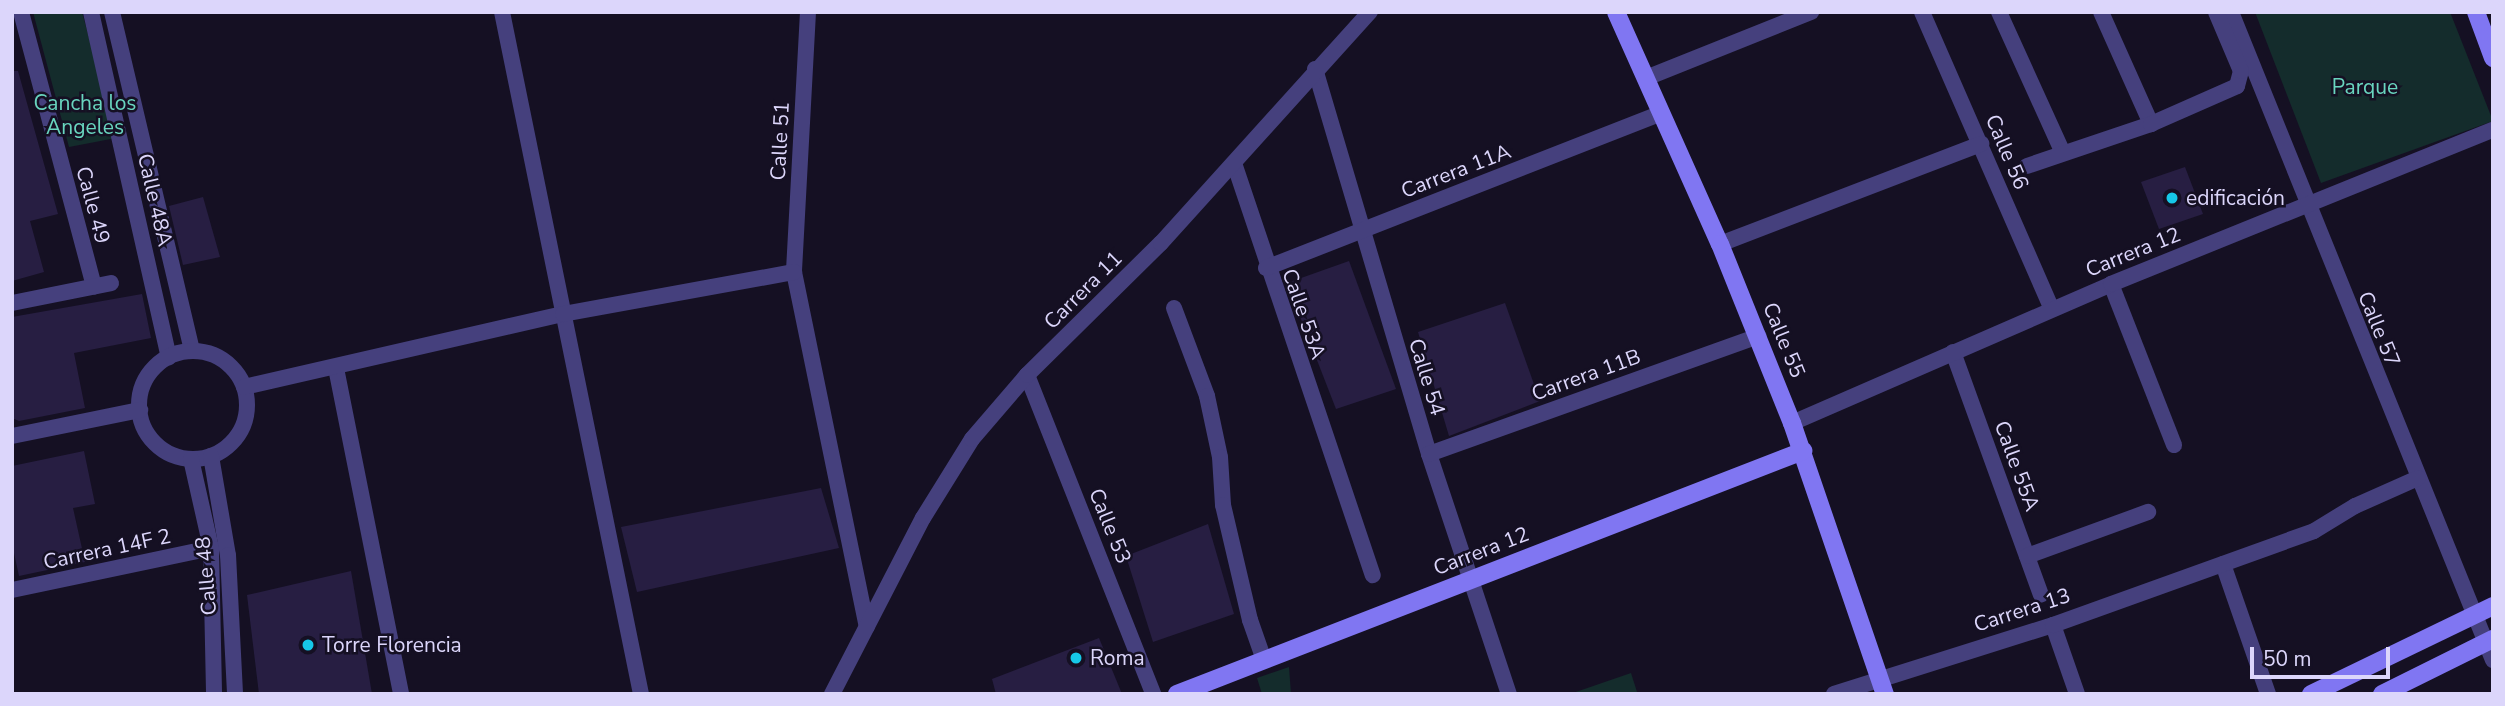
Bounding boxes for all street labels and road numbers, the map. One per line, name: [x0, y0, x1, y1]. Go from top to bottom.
street label: Calle 51: [765, 101, 795, 181]
street label: Calle 56: [1980, 111, 2034, 193]
street label: Carrera 11A: [1398, 139, 1514, 203]
street label: Calle 48A: [132, 151, 178, 249]
street label: Calle 49: [71, 164, 115, 246]
street label: Carrera 12: [2082, 222, 2184, 282]
street label: Carrera 11: [1039, 246, 1127, 334]
street label: Calle 53A: [1277, 265, 1331, 363]
street label: Calle 57: [2353, 288, 2405, 370]
street label: Calle 55: [1758, 299, 1810, 381]
street label: Calle 54: [1403, 336, 1451, 418]
street label: Carrera 11B: [1528, 344, 1644, 406]
street label: Calle 55A: [1989, 417, 2045, 515]
street label: Calle 53: [1084, 485, 1136, 567]
street label: Carrera 12: [1430, 521, 1532, 581]
street label: Carrera 14F 2: [41, 523, 173, 575]
street label: Calle 48: [190, 536, 222, 616]
street label: Carrera 13: [1970, 583, 2074, 637]

